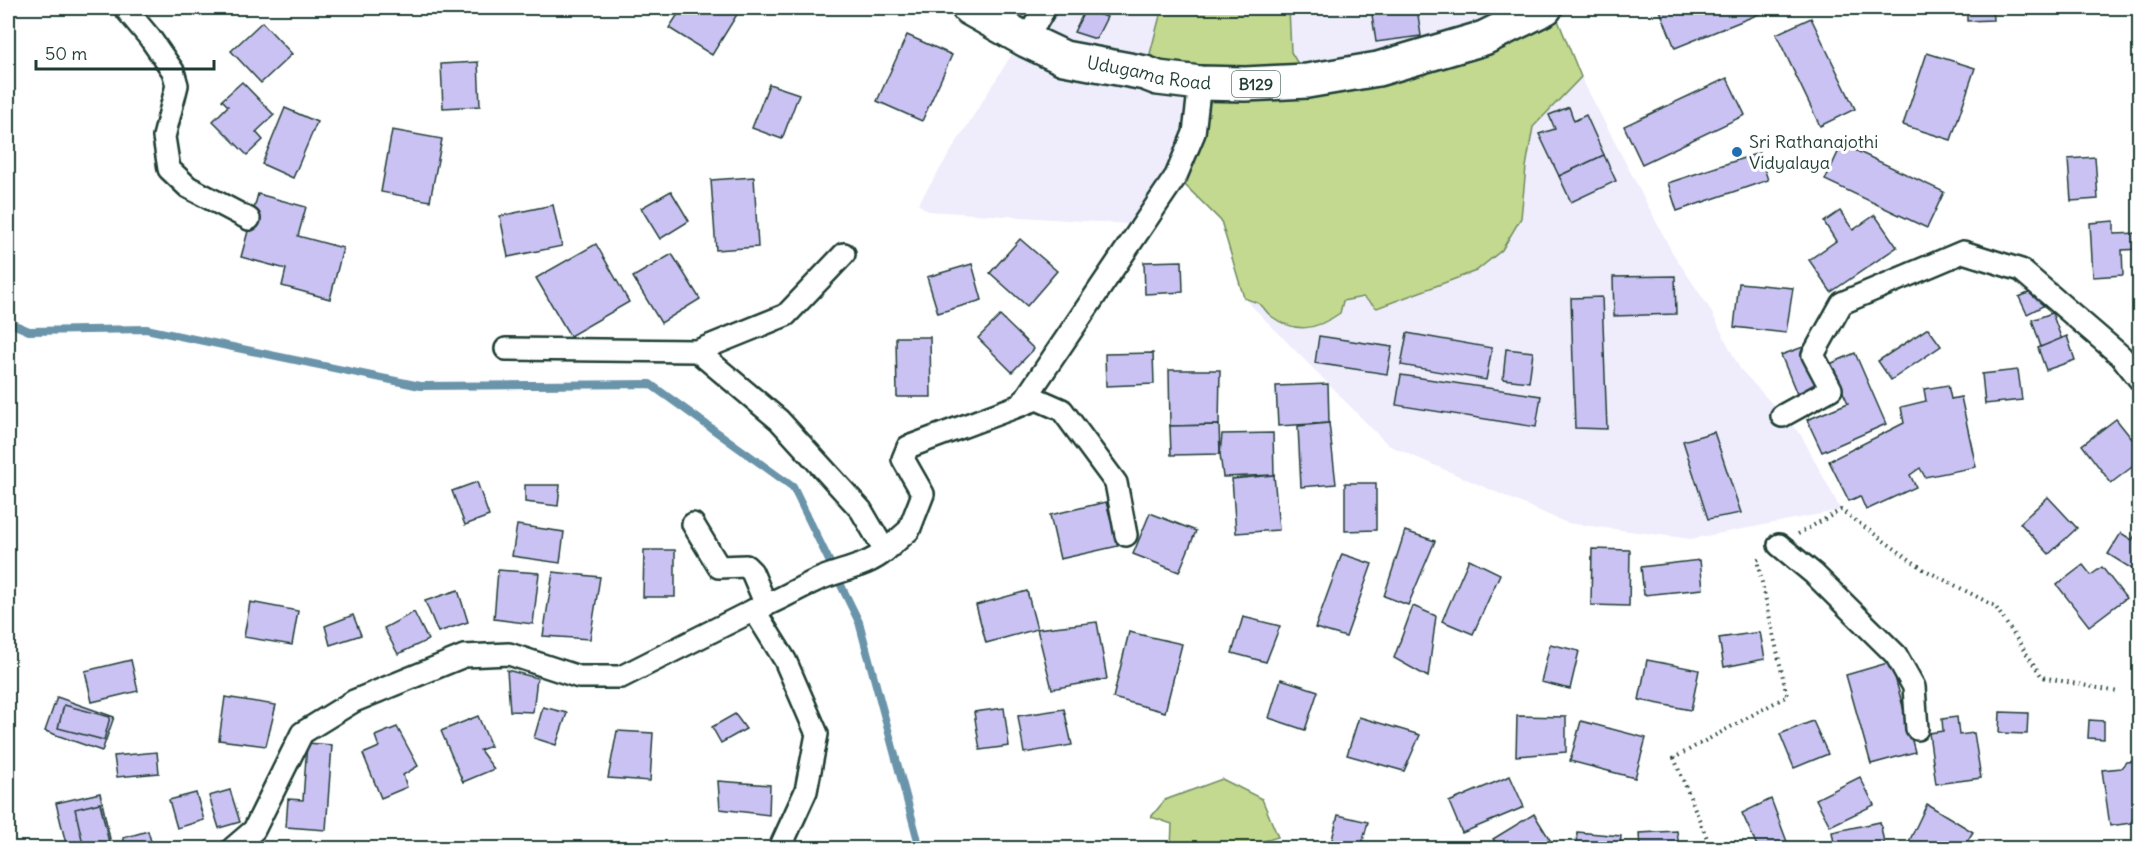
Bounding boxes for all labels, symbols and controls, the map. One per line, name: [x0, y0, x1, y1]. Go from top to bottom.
scale bar: [36, 33, 214, 71]
text: 50 m: [45, 42, 87, 65]
street label: Udugama Road: [1085, 50, 1212, 94]
road number: B129: [1232, 71, 1280, 97]
place label: Sri Rathanajothi Vidyalaya: [1749, 130, 1878, 174]
marker: Sri Rathanajothi Vidyalaya: [1730, 145, 1744, 159]

